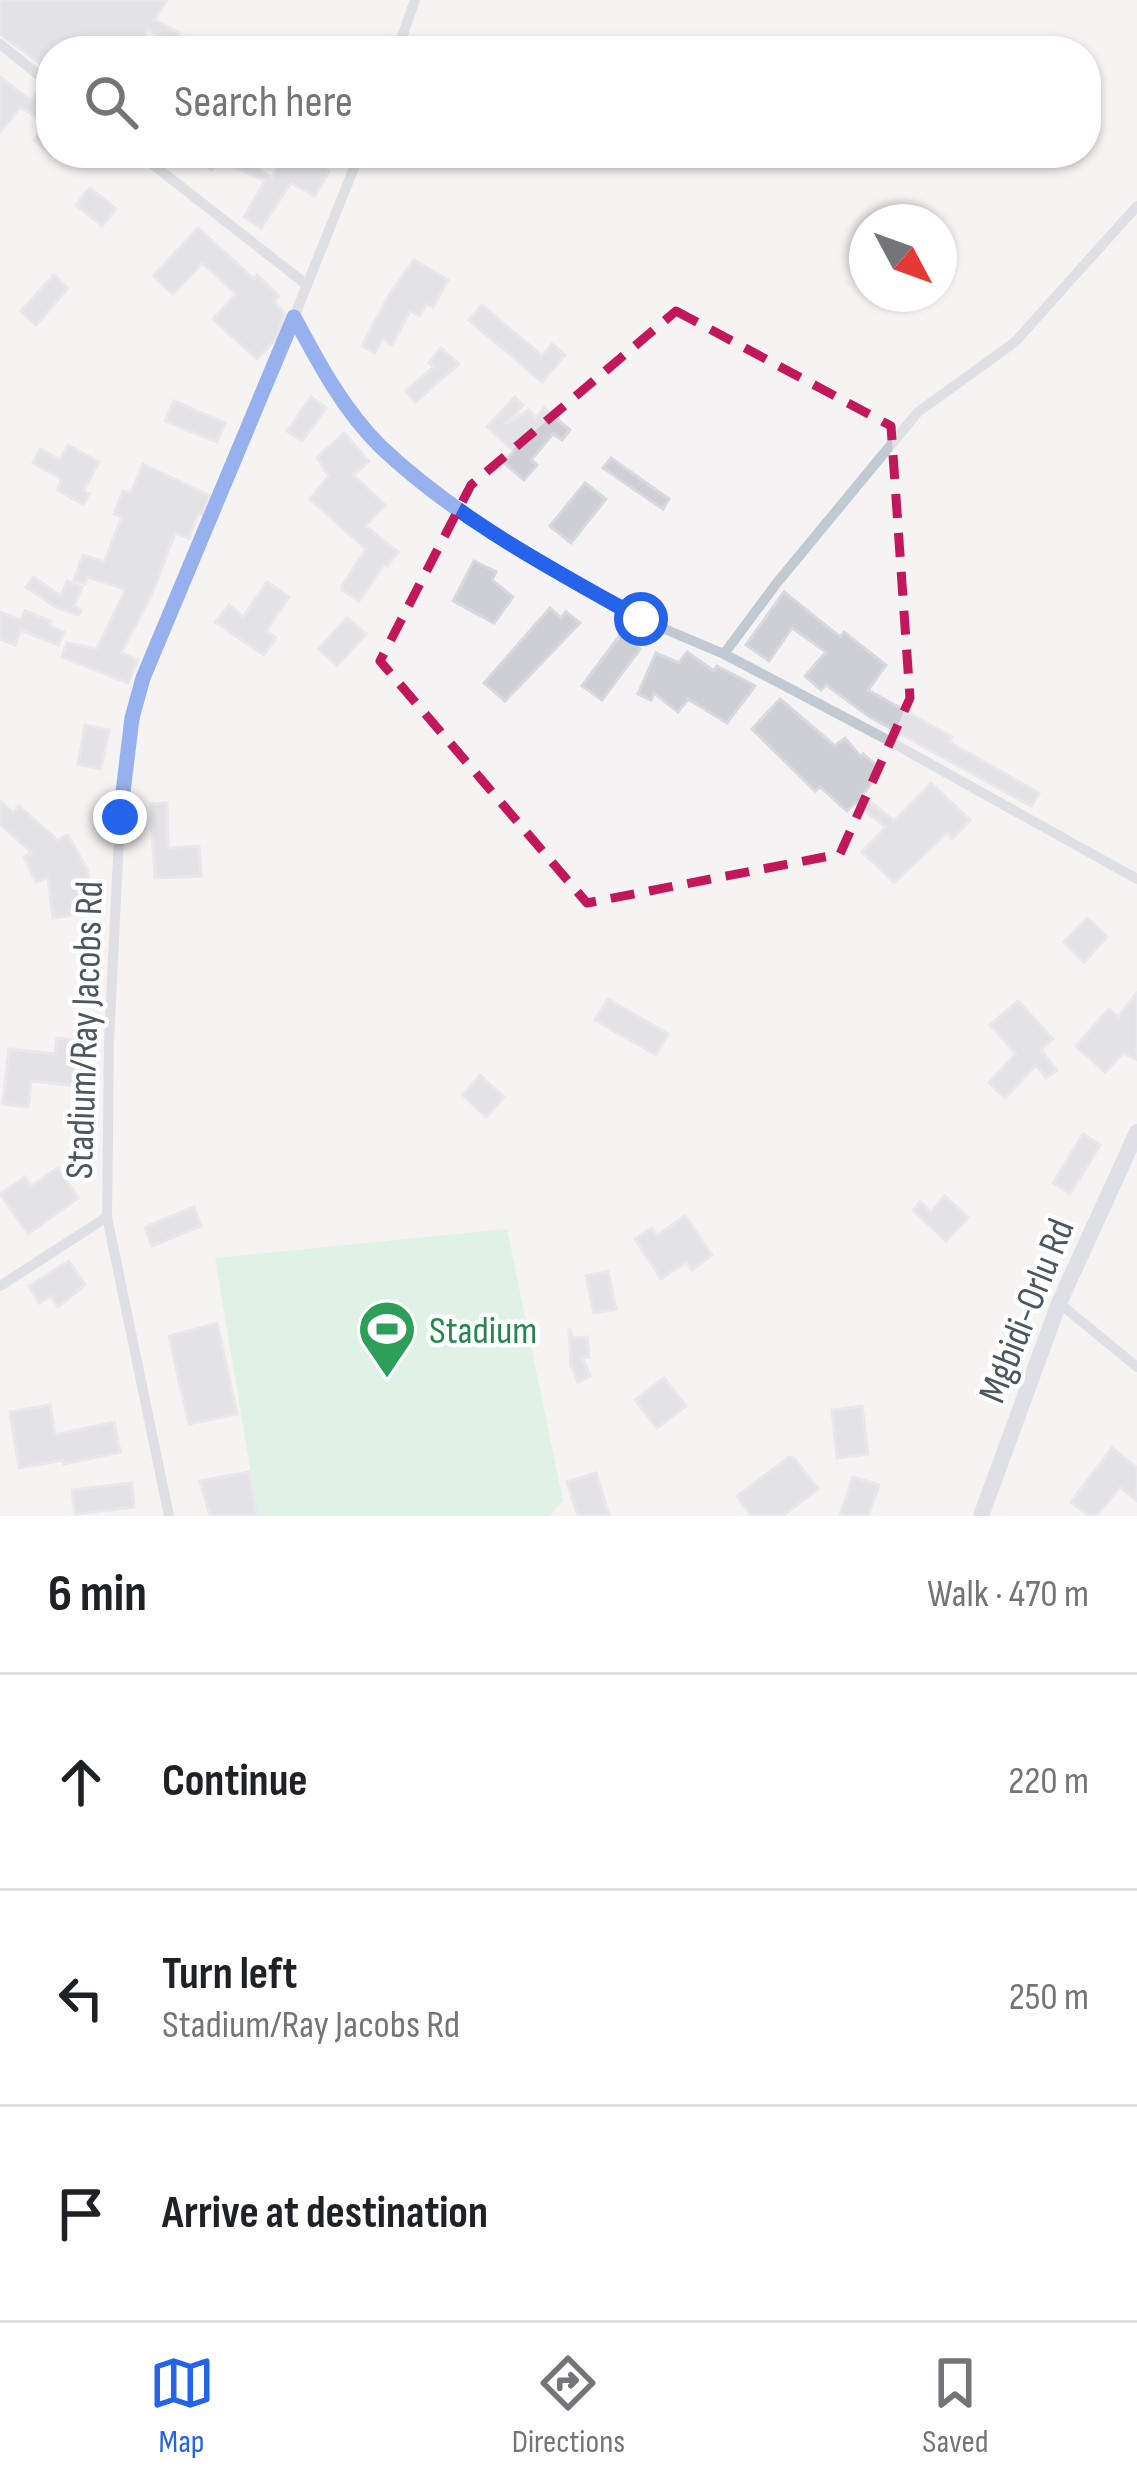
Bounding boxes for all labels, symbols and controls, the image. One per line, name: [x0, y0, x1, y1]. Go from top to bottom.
search box: [36, 36, 1101, 168]
icon: search: [78, 69, 144, 135]
text: Search here: [174, 75, 353, 130]
north arrow: [849, 204, 957, 312]
route start: [614, 592, 668, 646]
route end: [93, 790, 147, 844]
street label: Stadium/Ray Jacobs Rd: [57, 880, 114, 1180]
street label: Mgbidi-Orlu Rd: [969, 1212, 1085, 1410]
sports icon: Stadium: [356, 1298, 418, 1380]
place label: Stadium: [429, 1308, 537, 1355]
text: 6 min: [48, 1564, 147, 1625]
text: Walk · 470 m: [927, 1571, 1089, 1618]
icon: ahead: [48, 1749, 114, 1815]
text: Continue: [162, 1754, 308, 1809]
text: 220 m: [1008, 1758, 1089, 1805]
text: Turn left: [162, 1947, 297, 2002]
icon: left: [48, 1965, 114, 2031]
text: 250 m: [1009, 1974, 1089, 2021]
text: Stadium/Ray Jacobs Rd: [162, 2002, 460, 2049]
icon: arrive: [48, 2181, 114, 2247]
text: Arrive at destination: [162, 2186, 488, 2241]
tab: Map: [149, 2350, 215, 2462]
tab: Directions: [512, 2350, 625, 2462]
tab: Saved: [922, 2350, 988, 2462]

